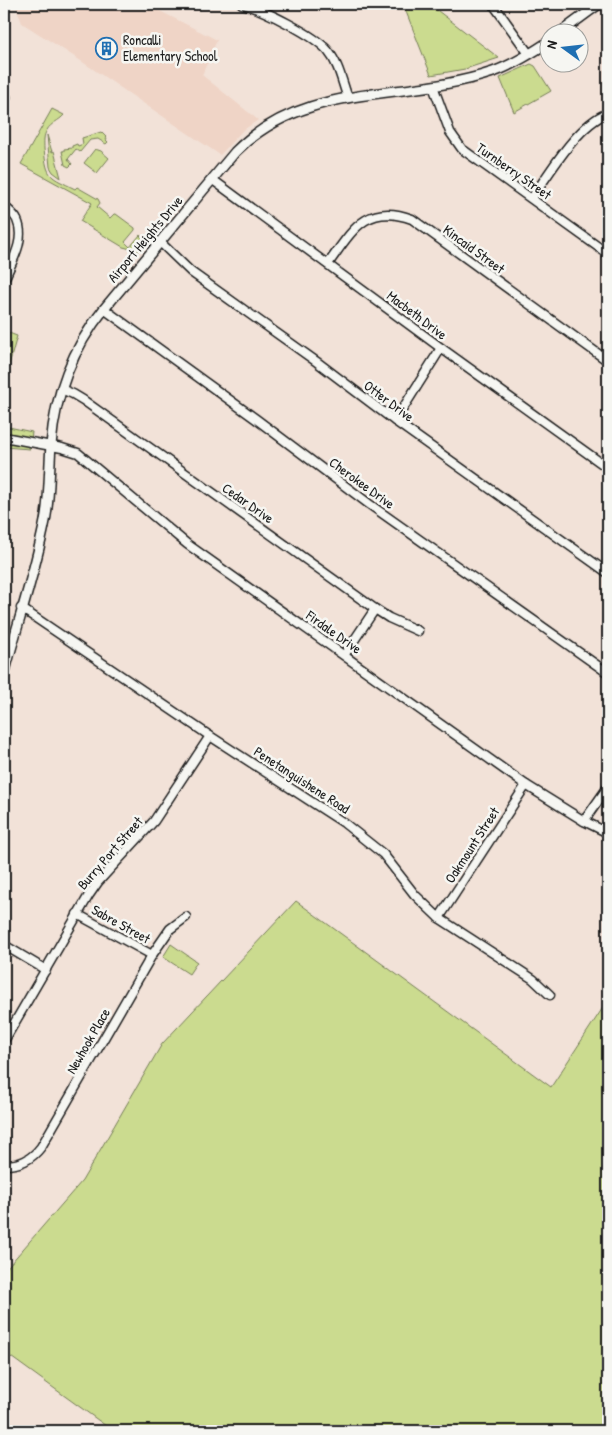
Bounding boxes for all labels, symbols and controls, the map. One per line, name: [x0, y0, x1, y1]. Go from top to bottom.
north arrow: [540, 22, 590, 72]
place label: Roncalli Elementary School: [123, 30, 218, 66]
building icon: Roncalli Elementary School: [95, 36, 119, 60]
text: N: [541, 38, 561, 51]
street label: Turnberry Street: [472, 138, 556, 204]
street label: Airport Heights Drive: [103, 191, 188, 287]
street label: Kincaid Street: [440, 220, 509, 278]
street label: Macbeth Drive: [383, 286, 452, 344]
street label: Otter Drive: [360, 376, 418, 426]
street label: Cherokee Drive: [326, 452, 399, 513]
street label: Cedar Drive: [219, 478, 278, 528]
street label: Firdale Drive: [302, 605, 366, 658]
street label: Penetanguishene Road: [250, 741, 354, 819]
street label: Oakmount Street: [440, 803, 503, 886]
street label: Burry Port Street: [73, 812, 148, 894]
street label: Sabre Street: [88, 900, 154, 948]
street label: Newhook Place: [61, 1004, 114, 1077]

